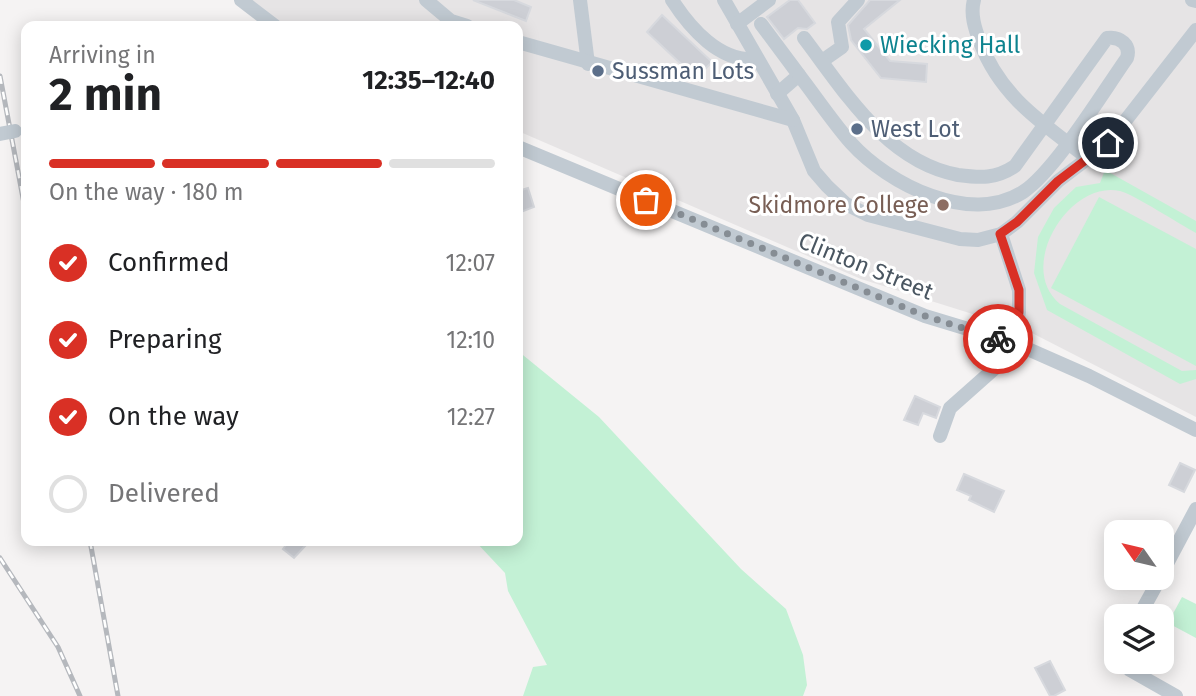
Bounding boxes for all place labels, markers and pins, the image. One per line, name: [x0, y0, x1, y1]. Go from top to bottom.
place label: Wiecking Hall: [880, 31, 1020, 59]
marker: Wiecking Hall: [858, 37, 874, 53]
place label: Sussman Lots: [612, 57, 754, 85]
marker: Sussman Lots: [590, 63, 606, 79]
pin: [1078, 113, 1138, 173]
place label: West Lot: [871, 115, 961, 143]
marker: West Lot: [849, 121, 865, 137]
pin: [616, 170, 676, 230]
place label: Skidmore College: [749, 191, 929, 219]
marker: Skidmore College: [935, 197, 951, 213]

